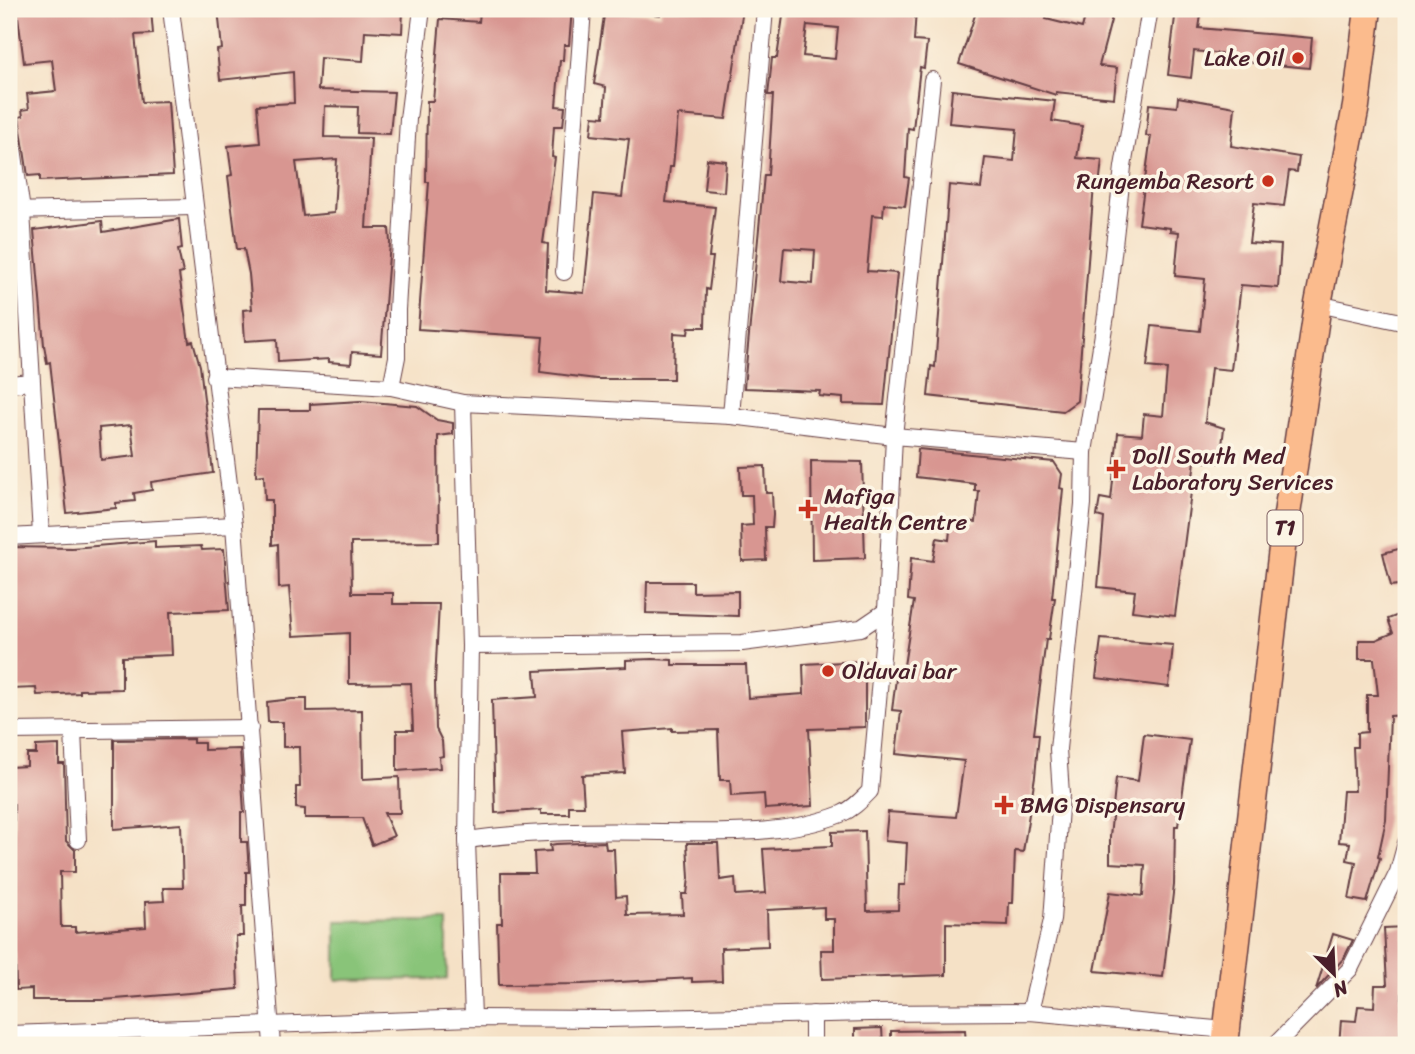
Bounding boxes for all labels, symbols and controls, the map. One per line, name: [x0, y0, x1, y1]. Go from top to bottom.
place label: Lake Oil: [1204, 38, 1284, 79]
marker: Lake Oil: [1290, 50, 1306, 66]
place label: Rungemba Resort: [1077, 161, 1254, 202]
marker: Rungemba Resort: [1260, 173, 1276, 189]
place label: Doll South Med Laboratory Services: [1132, 436, 1334, 503]
marker: Doll South Med Laboratory Services: [1106, 459, 1126, 479]
place label: Mafiga Health Centre: [824, 476, 968, 543]
marker: Mafiga Health Centre: [798, 499, 818, 519]
road number: T1: [1268, 510, 1302, 546]
place label: Olduvai bar: [842, 651, 958, 692]
marker: Olduvai bar: [820, 663, 836, 679]
place label: BMG Dispensary: [1020, 785, 1185, 826]
marker: BMG Dispensary: [994, 795, 1014, 815]
north arrow: [1300, 939, 1370, 1009]
text: N: [1327, 971, 1354, 1007]

